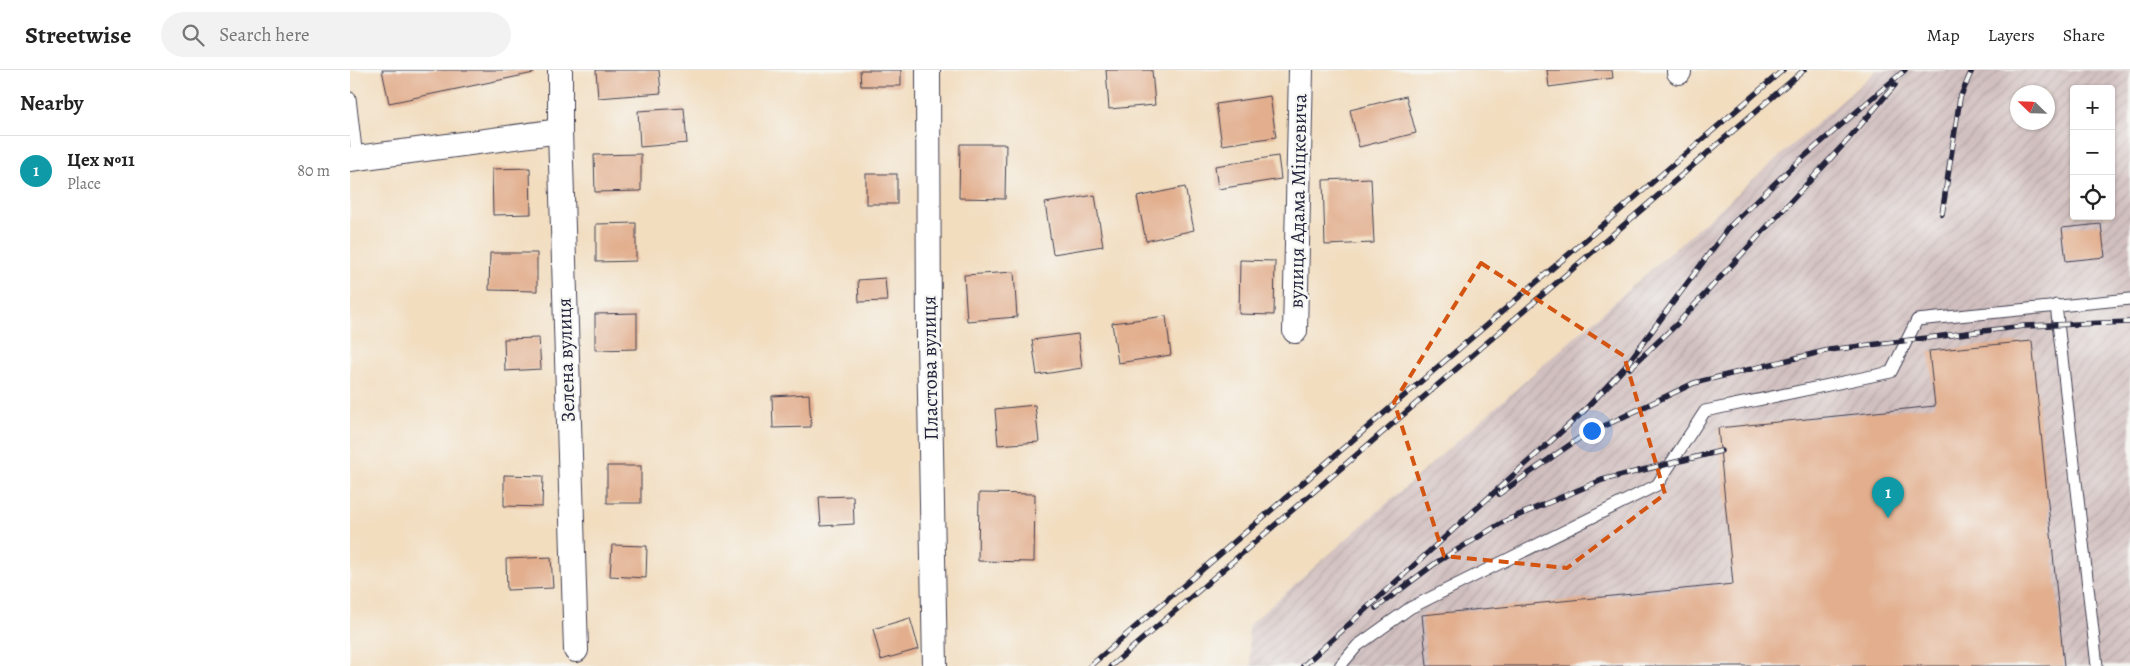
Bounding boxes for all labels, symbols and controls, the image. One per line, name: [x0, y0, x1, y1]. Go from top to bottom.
search box: [161, 12, 511, 57]
text: Streetwise: [25, 19, 131, 51]
icon: search: [179, 21, 207, 49]
text: Search here: [219, 22, 310, 48]
text: Map: [1927, 23, 1960, 47]
text: Layers: [1988, 23, 2035, 47]
text: Share: [2063, 23, 2105, 47]
north arrow: [2010, 85, 2055, 130]
map controls: [2070, 85, 2115, 220]
button: +: [2070, 85, 2115, 130]
text: Nearby: [20, 89, 83, 117]
street label: вулиця Адама Міцкевича: [1283, 93, 1313, 309]
button: −: [2070, 130, 2115, 175]
text: Цех №11: [67, 147, 135, 173]
text: 1: [33, 160, 39, 182]
text: 80 m: [297, 160, 330, 182]
text: Place: [67, 173, 101, 195]
button: locate: [2070, 175, 2115, 220]
street label: Пластова вулиця: [915, 295, 945, 441]
street label: Зелена вулиця: [550, 297, 582, 423]
your location: [1579, 418, 1605, 444]
pin: 1: [1872, 477, 1904, 518]

